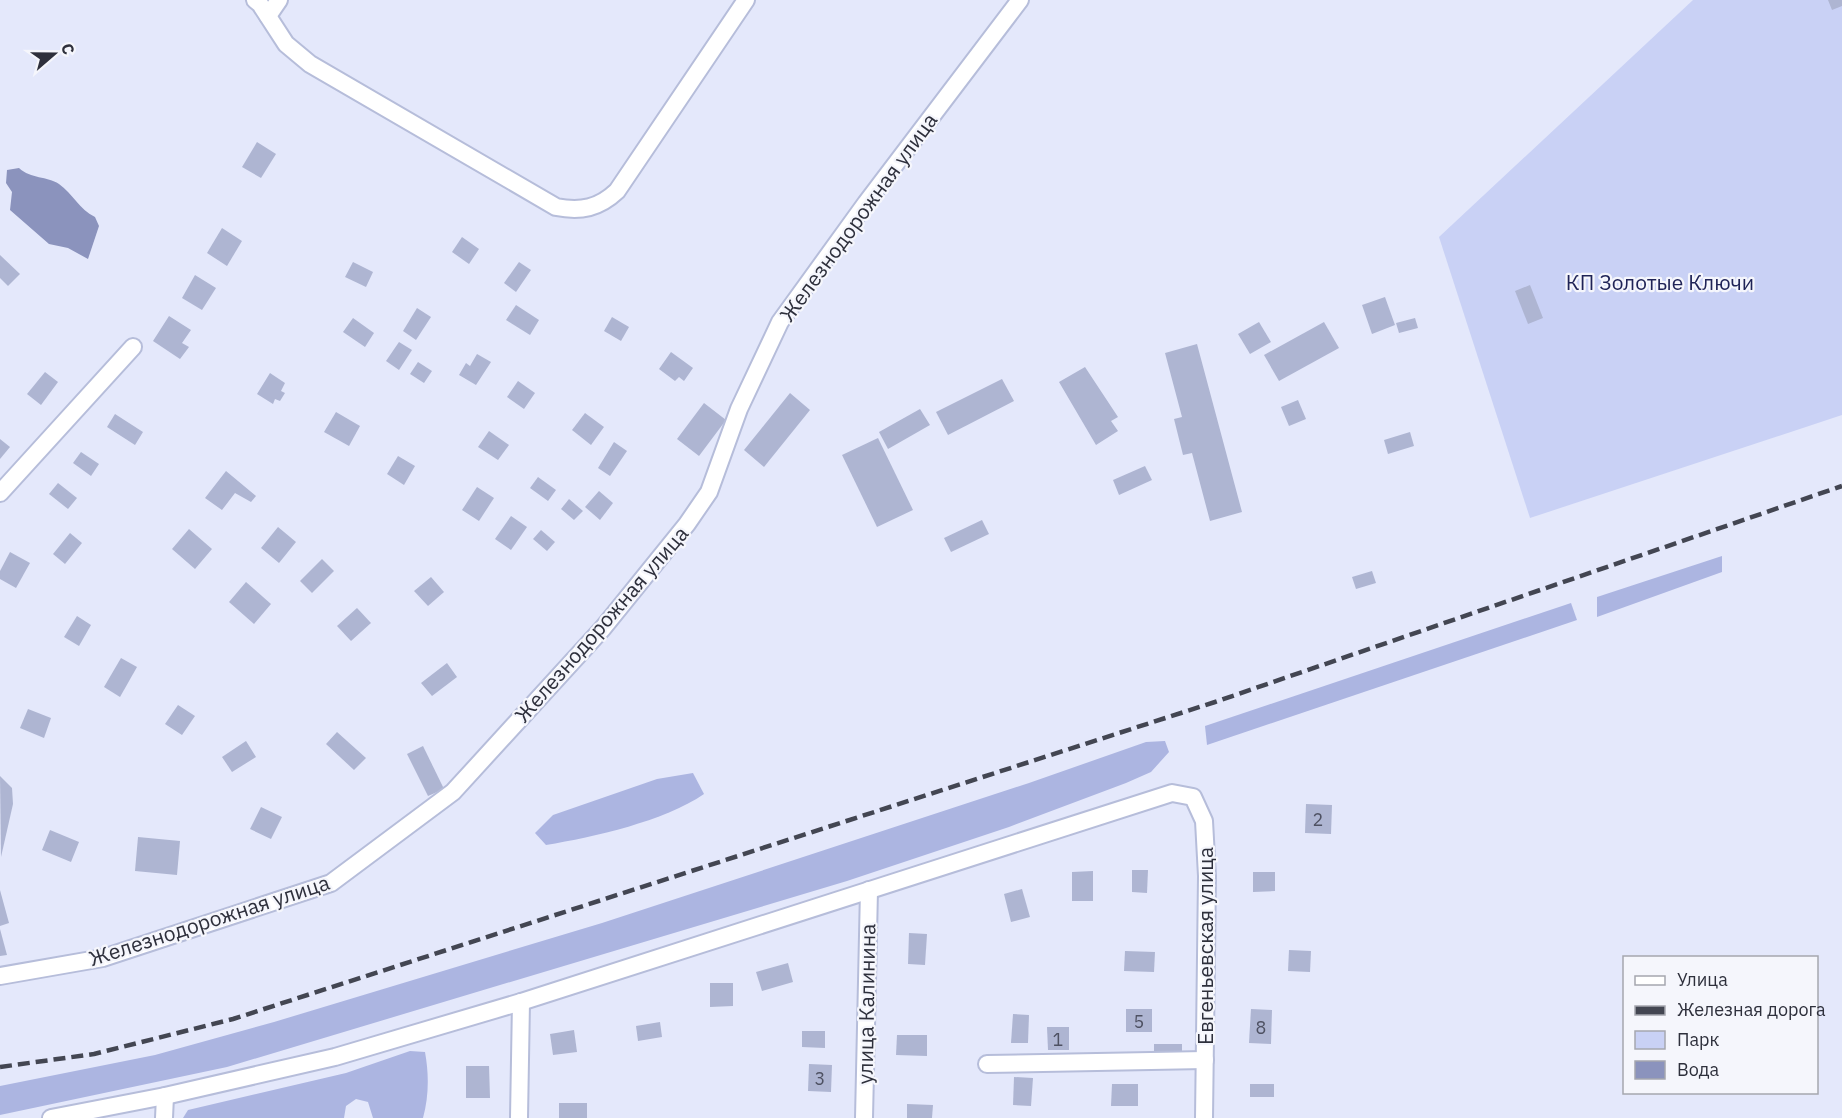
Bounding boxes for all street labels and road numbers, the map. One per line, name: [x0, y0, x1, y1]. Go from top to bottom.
street label: Железнодорожная улица: [773, 107, 943, 327]
street label: Железнодорожная улица: [508, 520, 694, 728]
street label: Евгеньевская улица: [1191, 847, 1219, 1045]
street label: Железнодорожная улица: [85, 868, 333, 972]
street label: улица Калинина: [851, 923, 881, 1085]

